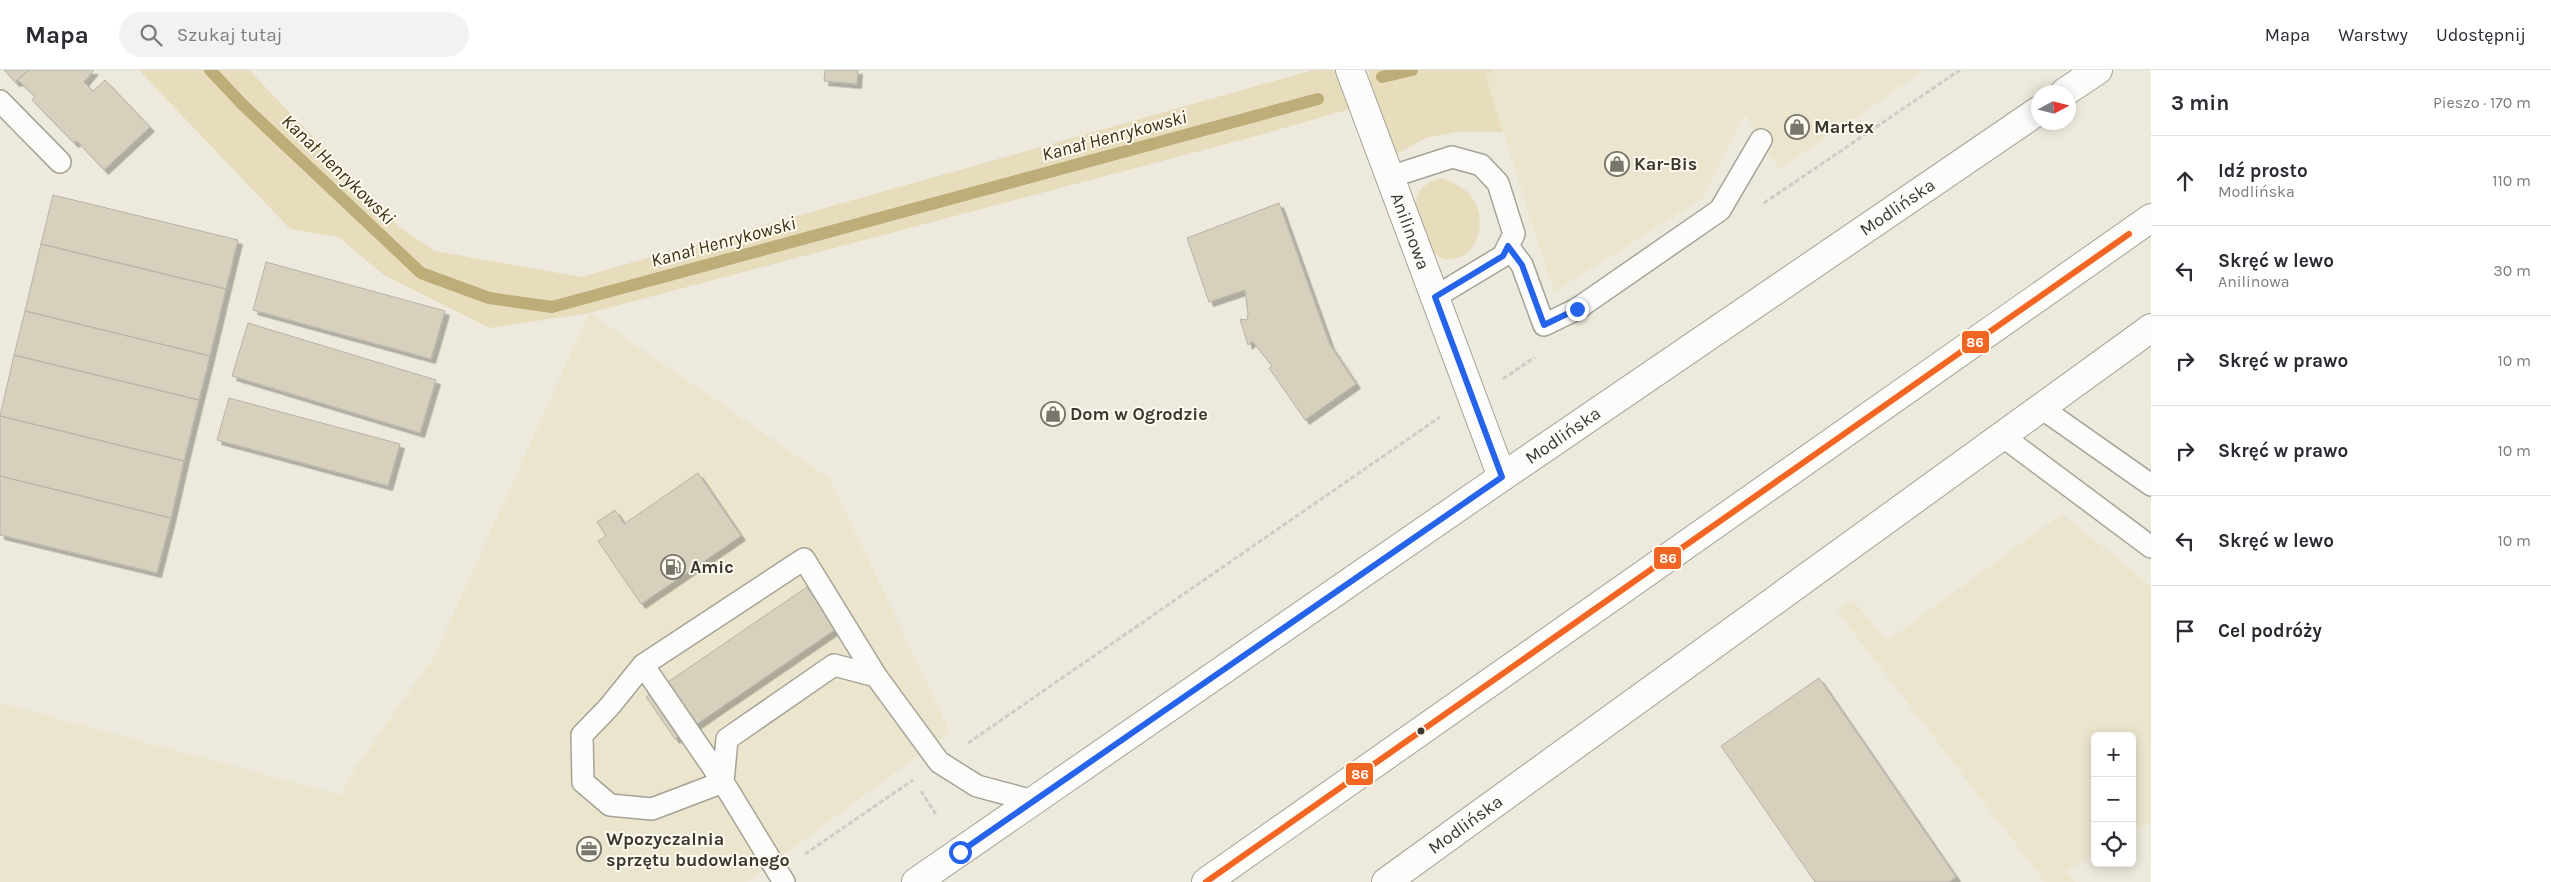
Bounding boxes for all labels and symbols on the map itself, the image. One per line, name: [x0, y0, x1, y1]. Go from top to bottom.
north arrow: [2031, 85, 2076, 130]
water label: Kanał Henrykowski: [1039, 106, 1189, 166]
water label: Kanał Henrykowski: [277, 110, 400, 229]
shop icon: Martex: [1784, 114, 1810, 140]
place label: Martex: [1814, 116, 1874, 138]
shop icon: Kar-Bis: [1604, 151, 1630, 177]
place label: Kar-Bis: [1634, 153, 1697, 175]
street label: Modlińska: [1855, 174, 1939, 241]
street label: Anilinowa: [1386, 189, 1435, 273]
water label: Kanał Henrykowski: [648, 212, 798, 272]
route end: [1566, 298, 1589, 321]
line badge: 86: [1961, 330, 1990, 354]
text: 86: [1966, 334, 1984, 351]
shop icon: Dom w Ogrodzie: [1040, 401, 1066, 427]
street label: Modlińska: [1521, 402, 1605, 469]
place label: Dom w Ogrodzie: [1070, 403, 1208, 425]
line badge: 86: [1653, 546, 1682, 570]
text: 86: [1659, 550, 1677, 567]
fuel station icon: Amic: [660, 554, 686, 580]
place label: Amic: [690, 556, 734, 578]
unlabelled marker: [1416, 726, 1426, 736]
line badge: 86: [1345, 762, 1374, 786]
text: 86: [1351, 766, 1369, 783]
street label: Modlińska: [1424, 790, 1507, 859]
place label: Wpozyczalnia sprzętu budowlanego: [606, 828, 790, 871]
office icon: Wpozyczalnia sprzętu budowlanego: [576, 836, 602, 862]
route start: [949, 841, 972, 864]

